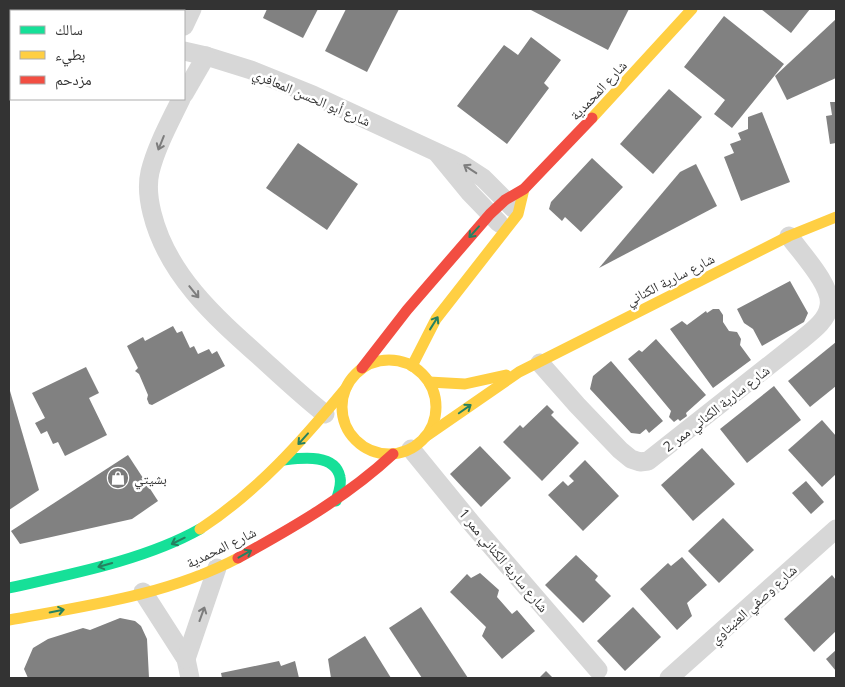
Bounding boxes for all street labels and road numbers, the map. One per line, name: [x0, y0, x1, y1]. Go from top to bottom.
street label: شارع المحمدية: [565, 56, 631, 125]
street label: شارع أبو الحسن المعافري: [249, 64, 374, 133]
street label: شارع سارية الكناني: [622, 249, 719, 312]
street label: شارع سارية الكناني ممر 2: [659, 360, 775, 458]
street label: شارع سارية الكناني ممر 1: [453, 504, 553, 618]
street label: شارع المحمدية: [183, 522, 259, 573]
street label: شارع وصفي العنبتاوي: [706, 560, 802, 650]

